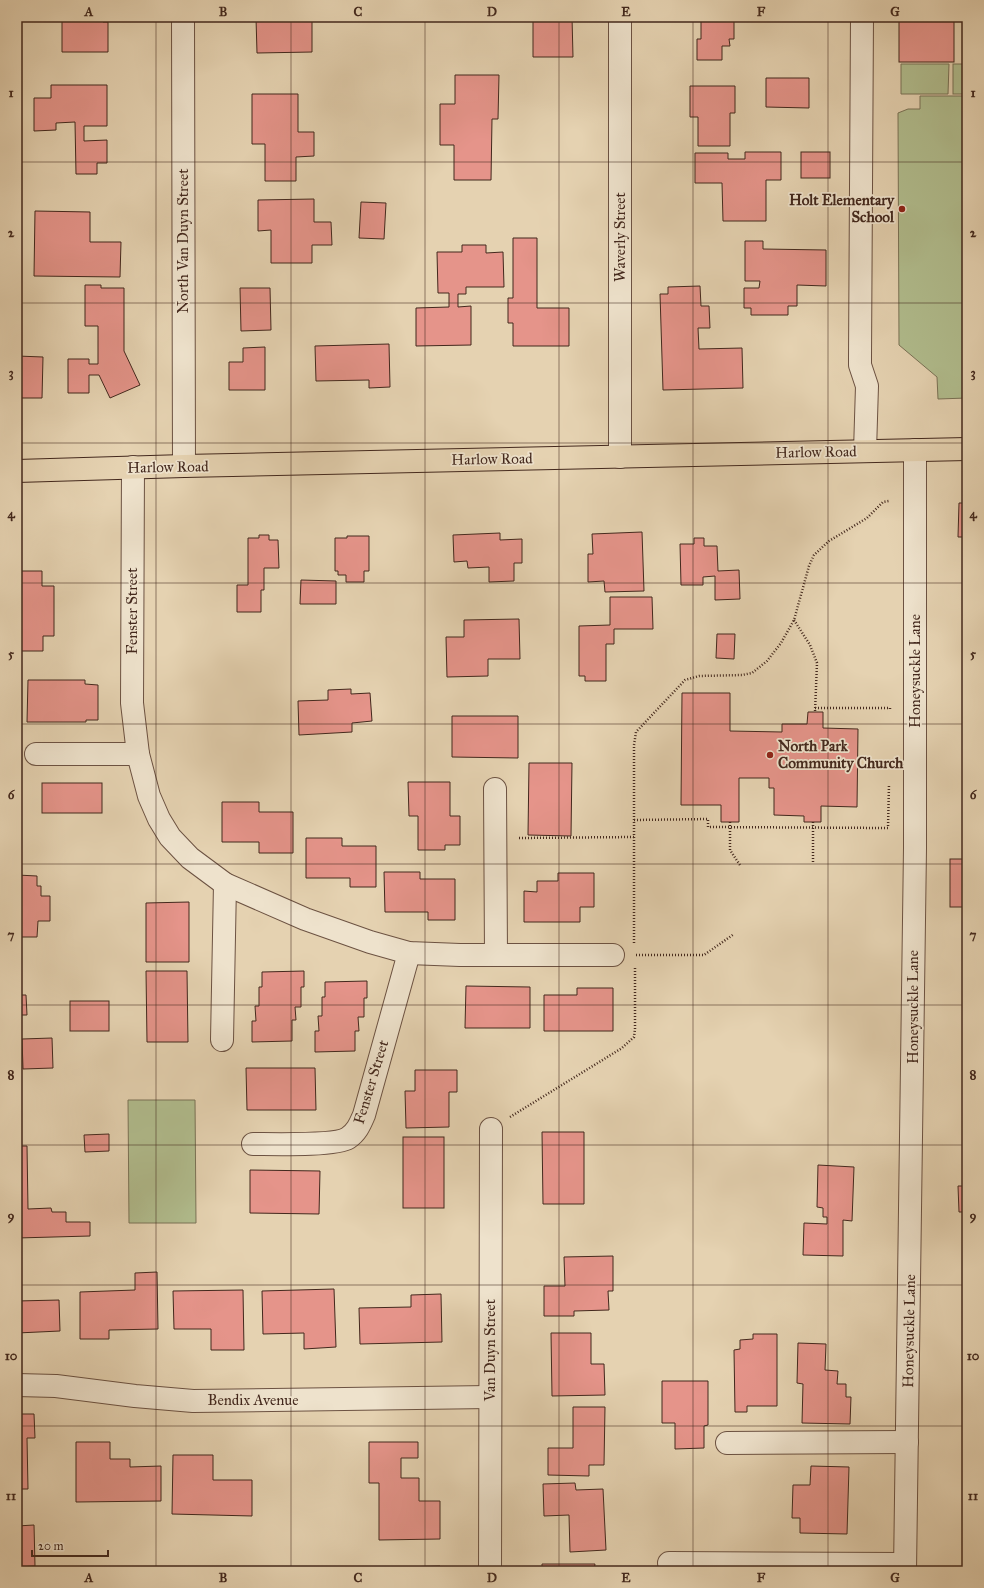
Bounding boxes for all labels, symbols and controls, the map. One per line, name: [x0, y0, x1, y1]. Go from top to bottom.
text: A: [84, 4, 94, 20]
text: B: [219, 4, 228, 20]
text: C: [354, 4, 363, 20]
text: D: [487, 4, 497, 20]
text: E: [621, 4, 631, 20]
text: F: [757, 4, 766, 20]
text: G: [890, 4, 900, 20]
text: 1: [8, 85, 14, 101]
text: 1: [970, 85, 976, 101]
street label: North Van Duyn Street: [174, 168, 192, 313]
street label: Waverly Street: [611, 191, 629, 282]
place label: Holt Elementary School: [789, 191, 895, 226]
marker: Holt Elementary School: [897, 204, 907, 214]
text: 2: [8, 225, 15, 241]
text: 2: [970, 225, 977, 241]
text: 3: [8, 365, 14, 381]
text: 3: [970, 365, 976, 381]
street label: Harlow Road: [775, 442, 857, 462]
street label: Harlow Road: [451, 449, 533, 469]
street label: Harlow Road: [127, 457, 209, 477]
text: 4: [7, 506, 15, 522]
text: 4: [969, 506, 977, 522]
street label: Fenster Street: [123, 567, 141, 654]
street label: Honeysuckle Lane: [906, 614, 924, 728]
text: 5: [8, 646, 15, 662]
text: 5: [970, 646, 977, 662]
place label: North Park Community Church: [778, 737, 904, 773]
marker: North Park Community Church: [765, 750, 775, 760]
text: 6: [8, 787, 16, 803]
text: 6: [970, 787, 978, 803]
text: 7: [8, 927, 15, 943]
text: 7: [970, 927, 977, 943]
street label: Honeysuckle Lane: [904, 950, 922, 1064]
street label: Fenster Street: [350, 1037, 393, 1126]
text: 8: [8, 1067, 15, 1083]
text: 8: [970, 1067, 977, 1083]
text: 9: [8, 1208, 15, 1224]
text: 9: [970, 1208, 977, 1224]
street label: Honeysuckle Lane: [899, 1274, 919, 1388]
street label: Van Duyn Street: [481, 1298, 499, 1402]
text: 10: [5, 1348, 18, 1364]
text: 10: [967, 1348, 980, 1364]
street label: Bendix Avenue: [208, 1391, 298, 1409]
text: 11: [6, 1488, 16, 1504]
text: 11: [968, 1488, 978, 1504]
scale bar: [32, 1532, 108, 1558]
text: 20 m: [38, 1539, 64, 1553]
text: A: [84, 1570, 94, 1586]
text: B: [219, 1570, 228, 1586]
text: C: [354, 1570, 363, 1586]
text: D: [487, 1570, 497, 1586]
text: E: [621, 1570, 631, 1586]
text: F: [757, 1570, 766, 1586]
text: G: [890, 1570, 900, 1586]

